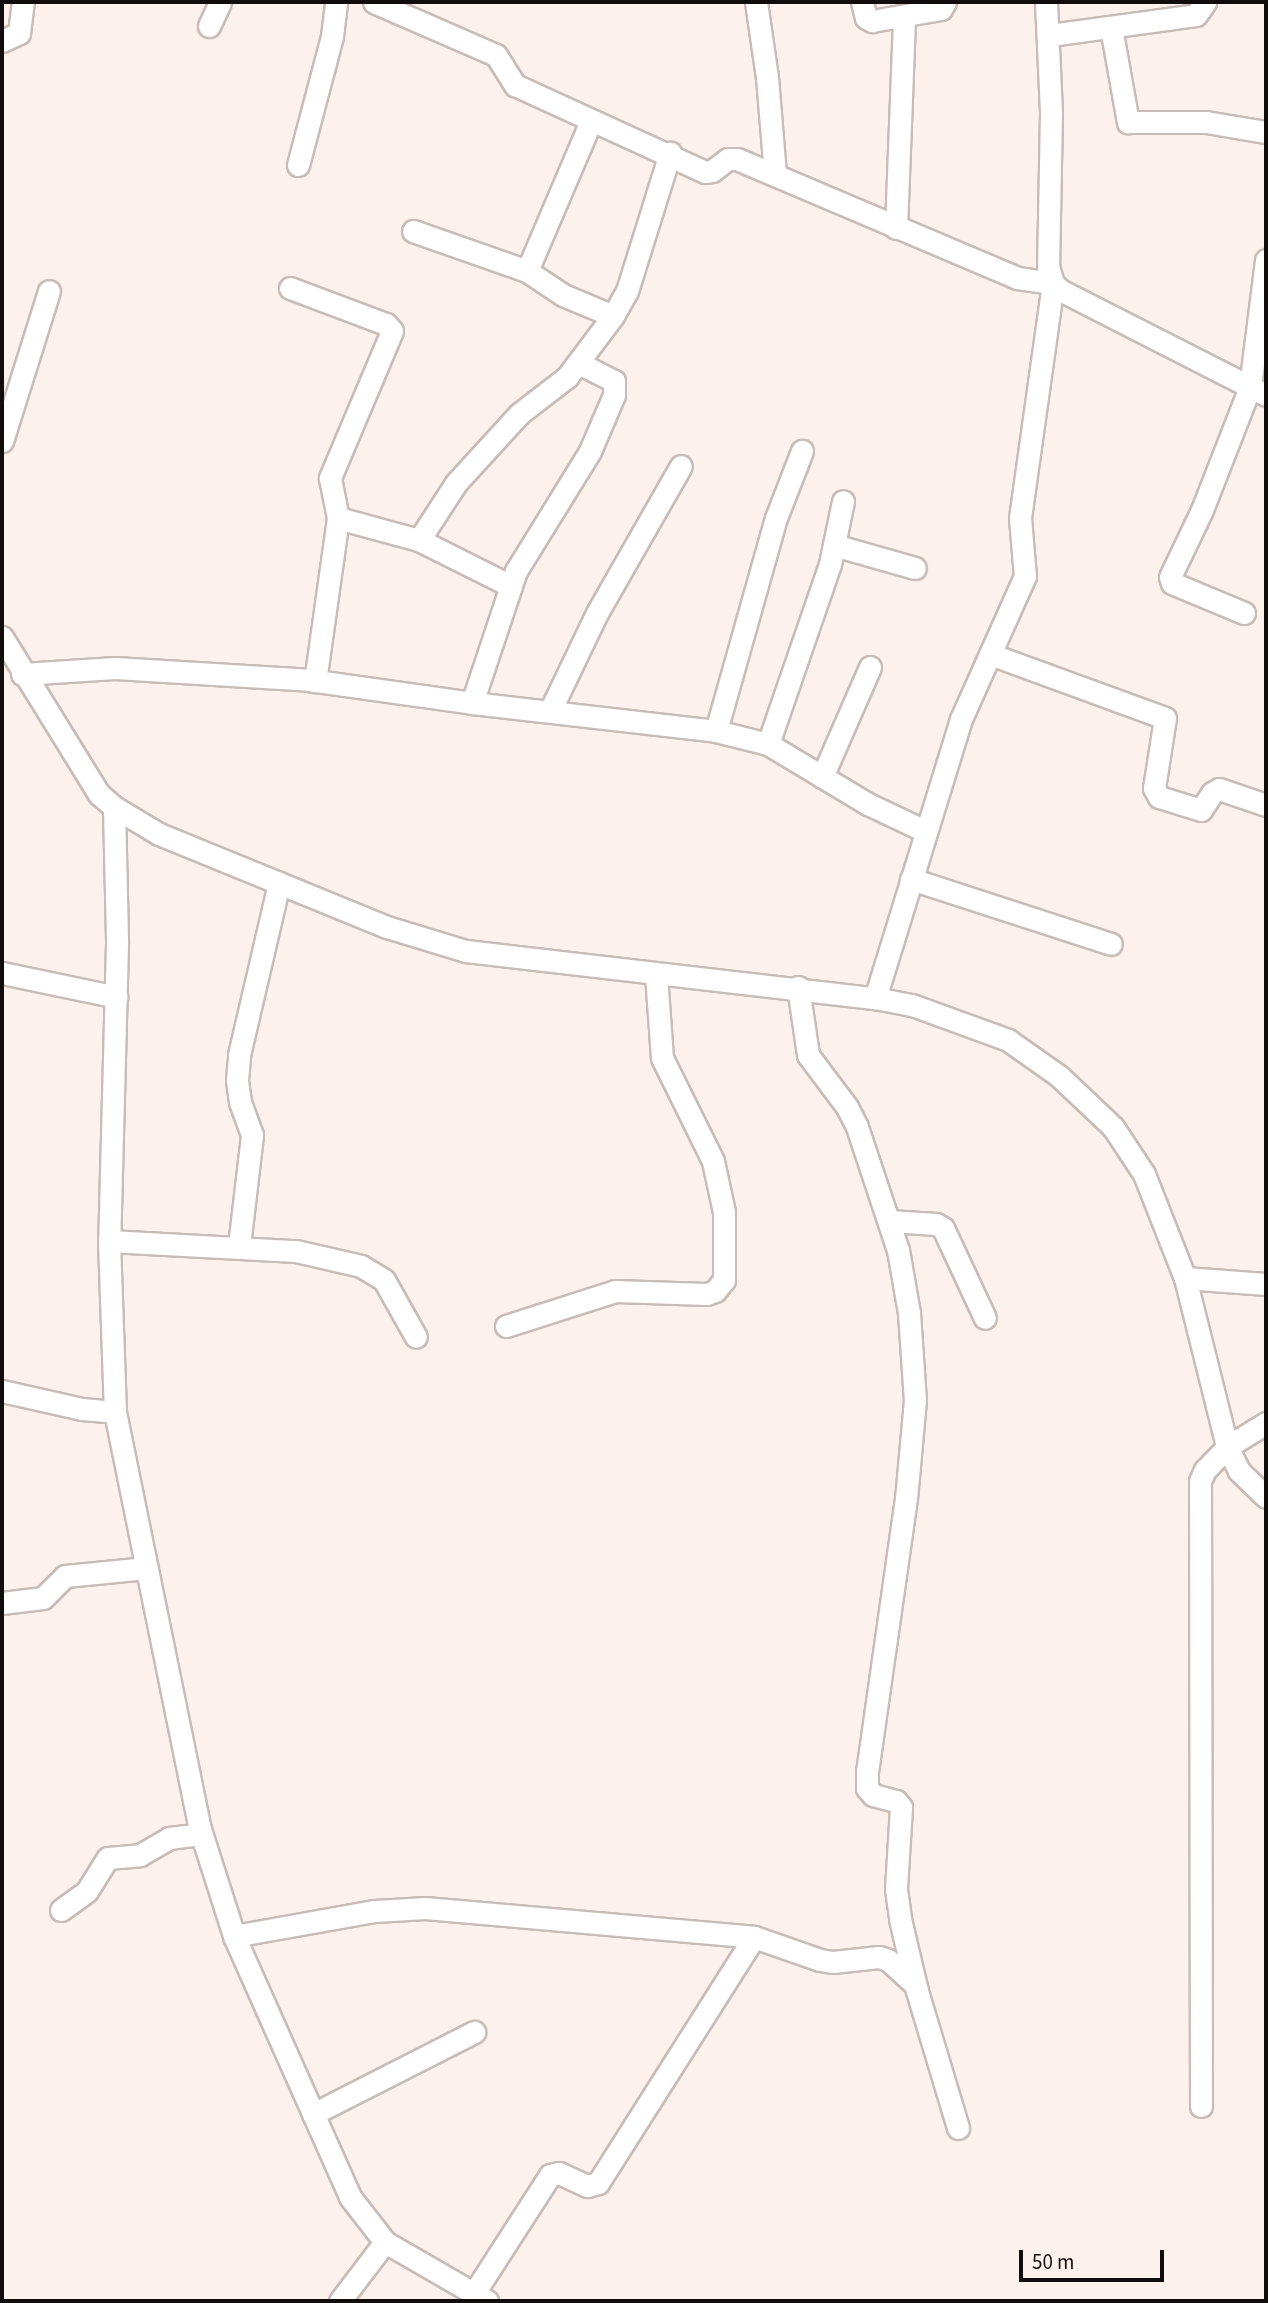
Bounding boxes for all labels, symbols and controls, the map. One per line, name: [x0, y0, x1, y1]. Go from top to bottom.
scale bar: [1023, 2236, 1168, 2280]
text: 50 m: [1032, 2247, 1074, 2277]

